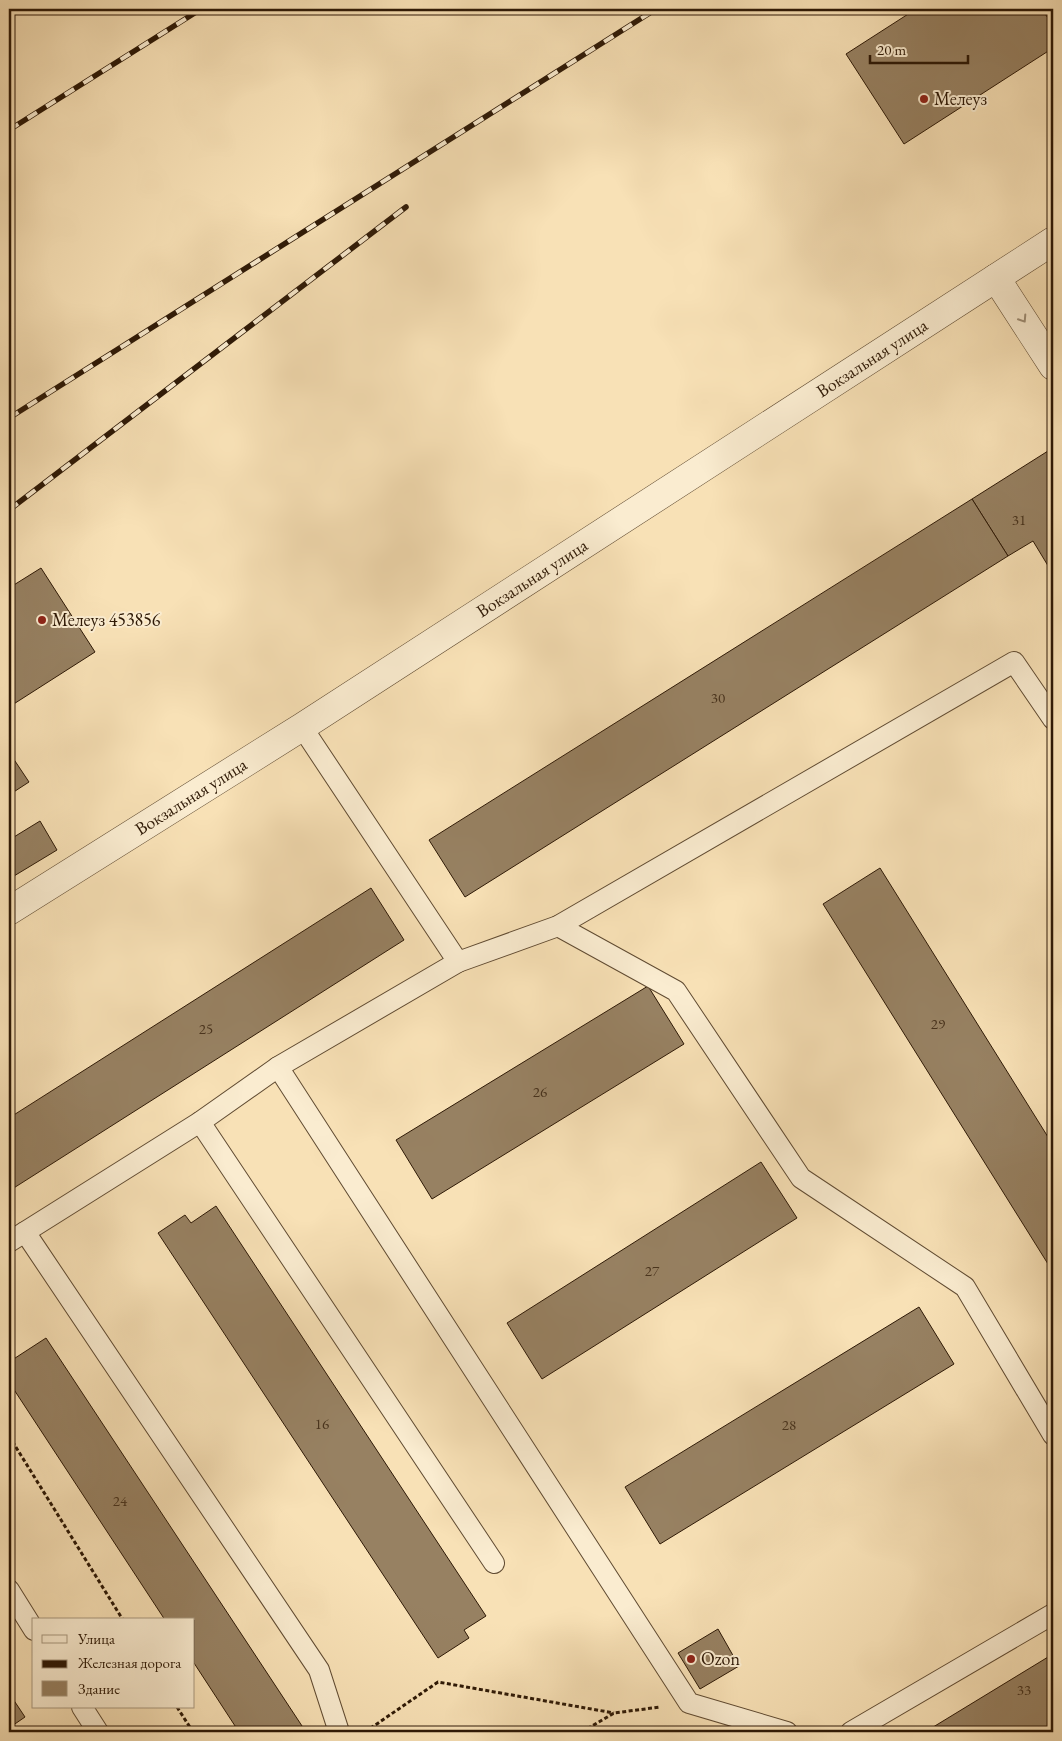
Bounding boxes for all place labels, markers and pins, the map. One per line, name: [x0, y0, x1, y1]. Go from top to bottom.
place label: Мелеуз: [934, 87, 987, 110]
marker: Мелеуз: [918, 93, 930, 105]
place label: Мелеуз 453856: [52, 608, 161, 631]
marker: Мелеуз 453856: [36, 614, 48, 626]
place label: Ozon: [701, 1647, 740, 1670]
marker: Ozon: [685, 1653, 697, 1665]

